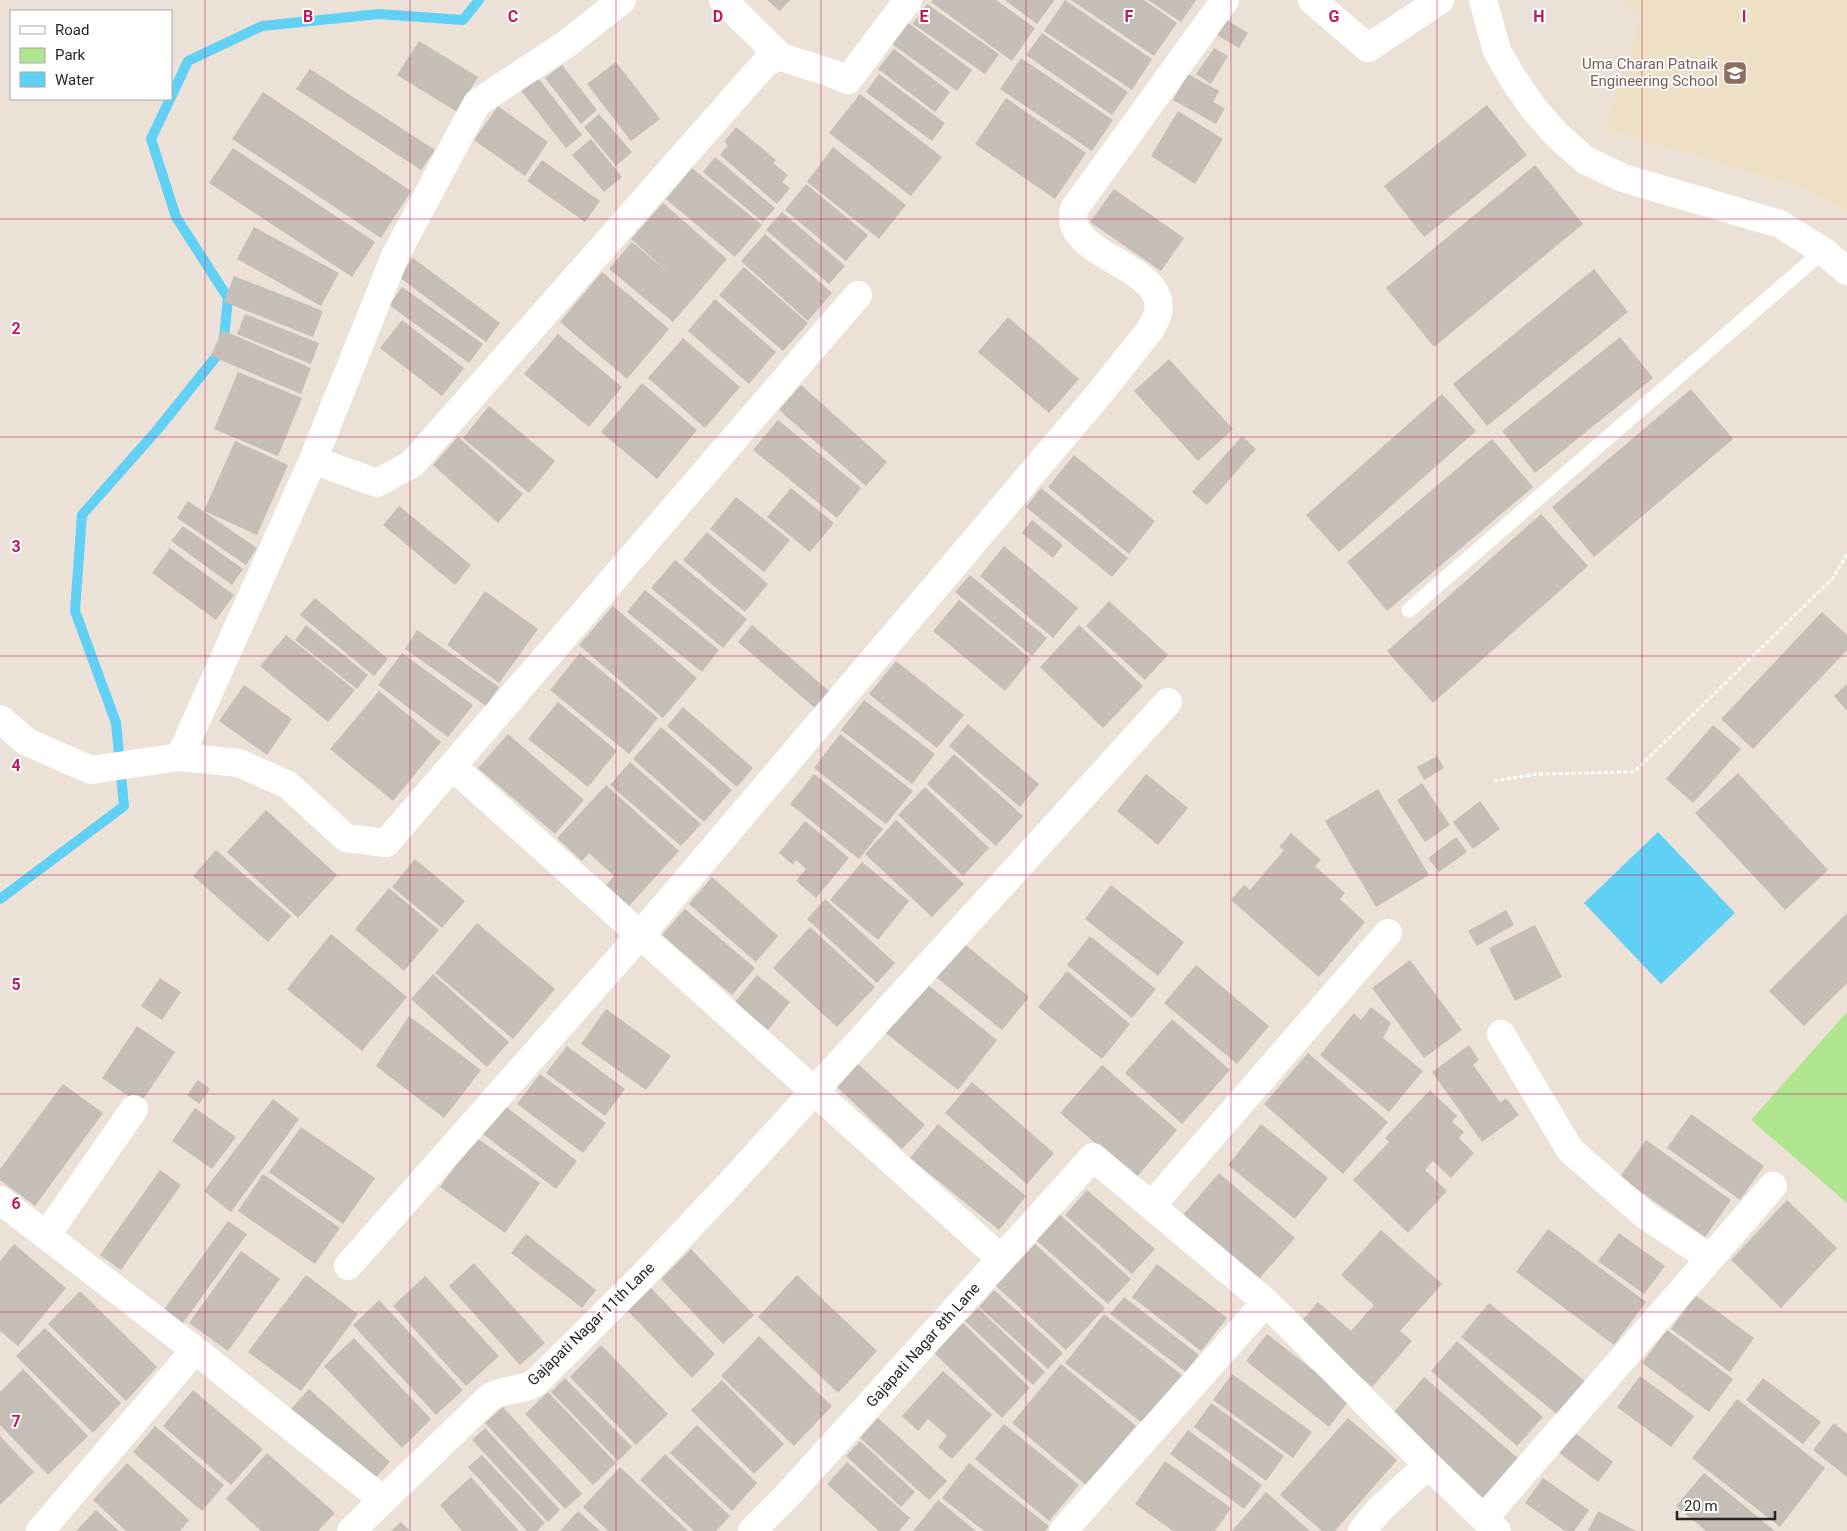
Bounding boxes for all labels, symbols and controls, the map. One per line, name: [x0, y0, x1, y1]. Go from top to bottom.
text: B: [303, 7, 313, 26]
text: C: [508, 7, 518, 26]
text: D: [713, 7, 723, 26]
text: E: [920, 7, 929, 26]
text: F: [1125, 7, 1134, 26]
text: G: [1329, 7, 1340, 26]
text: H: [1533, 7, 1545, 26]
text: I: [1742, 7, 1746, 26]
legend: [10, 10, 172, 100]
text: Road: [55, 21, 89, 39]
text: Park: [55, 46, 86, 64]
place label: Uma Charan Patnaik Engineering School: [1582, 55, 1718, 90]
school or university icon: Uma Charan Patnaik Engineering School: [1722, 60, 1748, 86]
text: Water: [55, 71, 94, 89]
text: 2: [11, 319, 21, 338]
text: 3: [11, 537, 21, 556]
text: 4: [11, 756, 21, 775]
text: 5: [11, 975, 21, 994]
text: 6: [11, 1194, 21, 1213]
street label: Gajapati Nagar 11th Lane: [524, 1259, 658, 1389]
street label: Gajapati Nagar 8th Lane: [862, 1279, 984, 1411]
text: 7: [11, 1412, 21, 1431]
scale bar: [1677, 1488, 1774, 1520]
text: 20 m: [1684, 1497, 1718, 1515]

